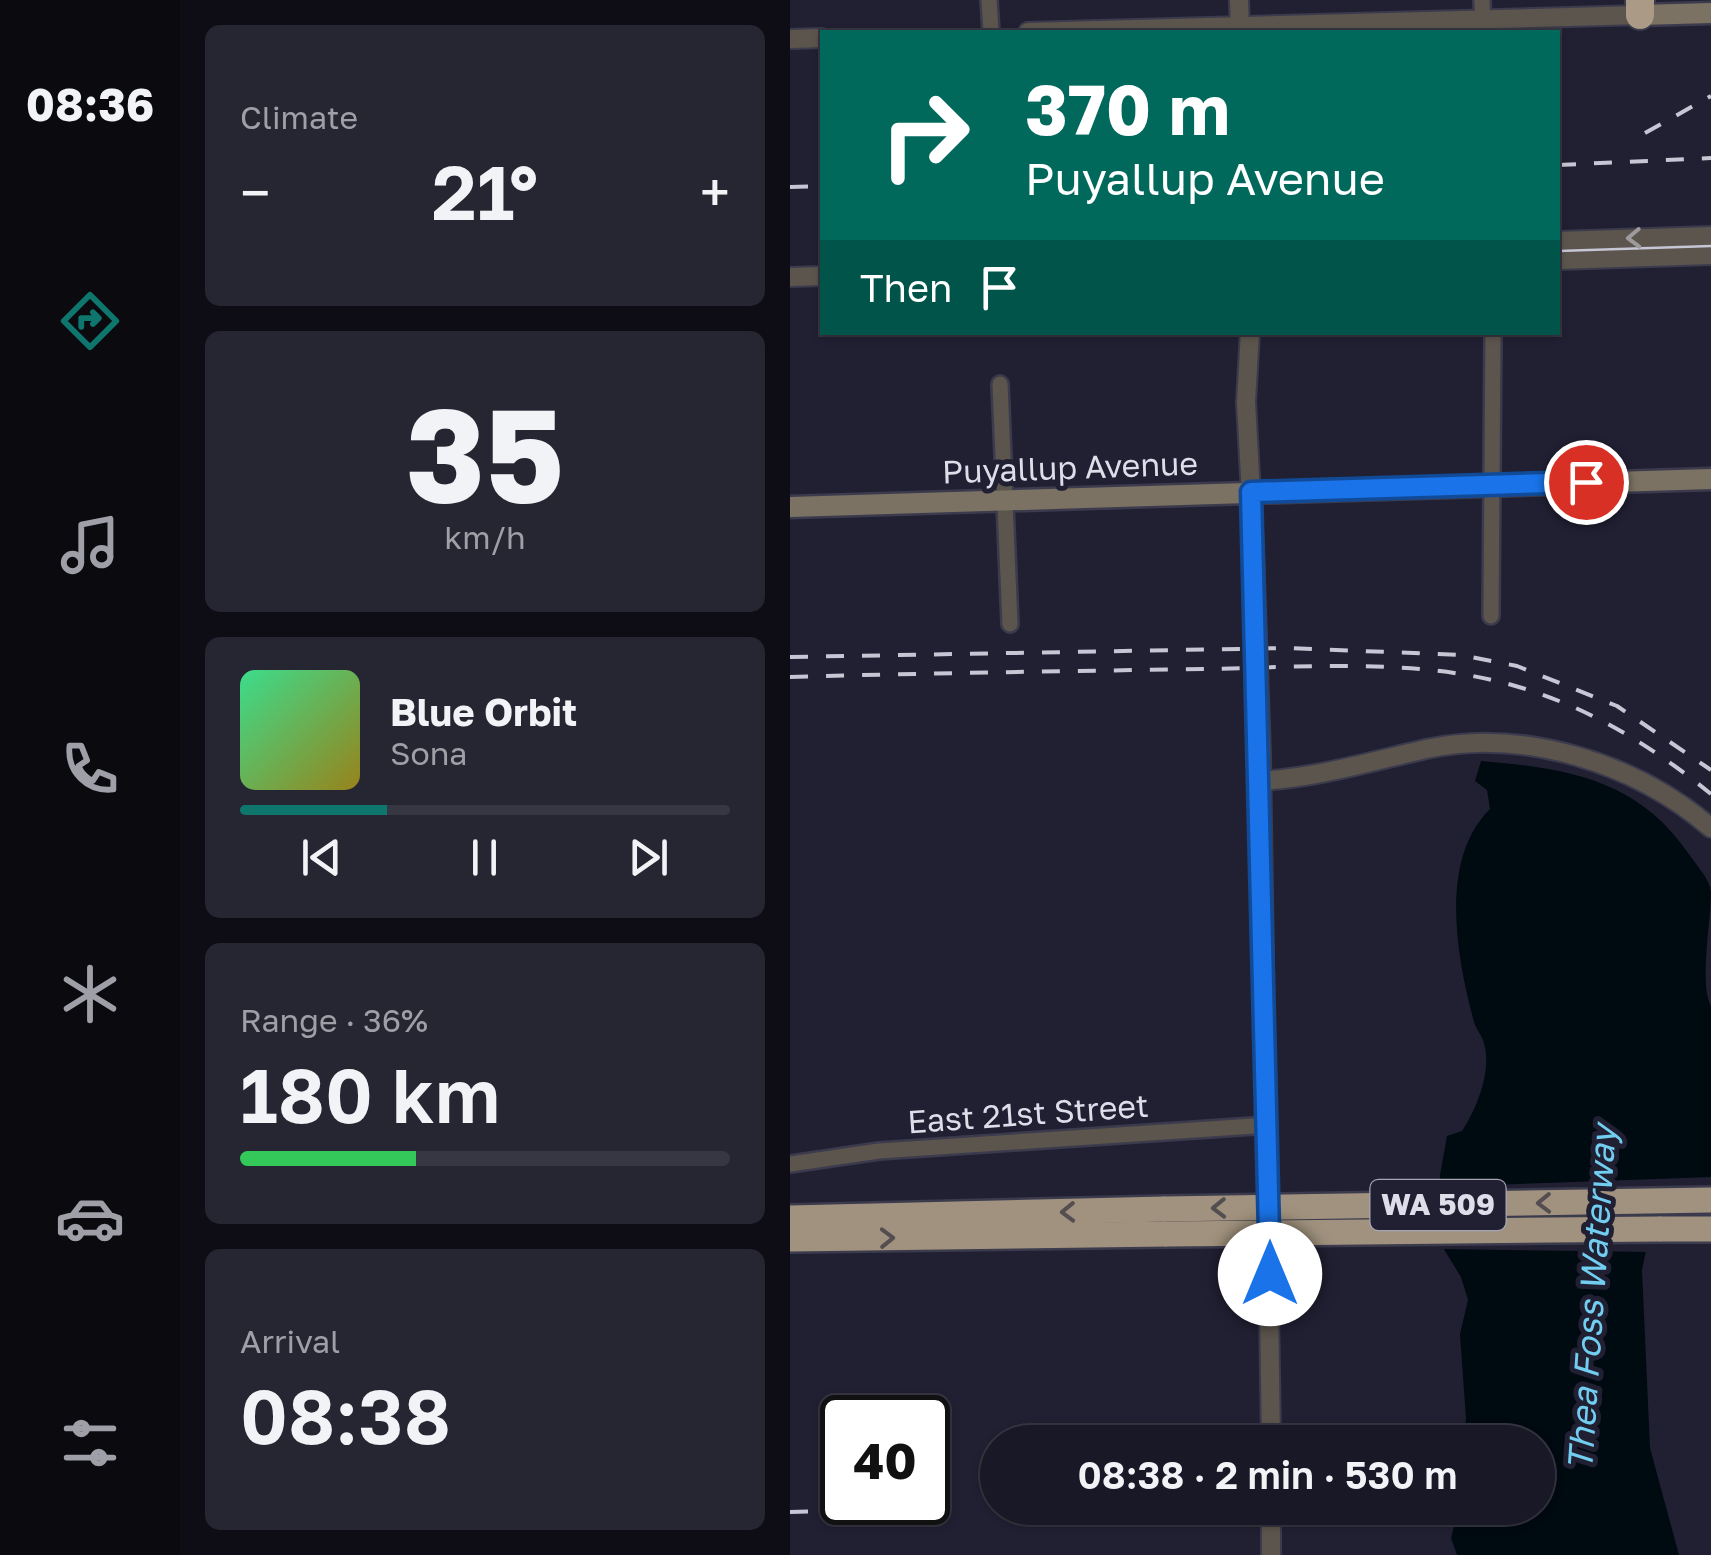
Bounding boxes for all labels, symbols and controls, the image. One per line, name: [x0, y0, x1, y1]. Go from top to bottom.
text: 370 m: [1025, 66, 1230, 150]
icon: right: [860, 70, 990, 200]
text: 08:36: [26, 77, 154, 131]
text: Climate: [240, 98, 358, 136]
text: 21°: [432, 146, 538, 237]
text: Puyallup Avenue: [1025, 151, 1385, 205]
text: −: [240, 159, 270, 225]
text: +: [700, 159, 730, 225]
one-way arrow: [1626, 228, 1642, 249]
icon: arrive: [972, 260, 1027, 315]
text: Then: [860, 265, 952, 310]
icon: directions: [55, 286, 125, 356]
text: 35: [406, 375, 564, 531]
pin: [1544, 440, 1629, 525]
street label: Puyallup Avenue: [941, 444, 1198, 490]
icon: arrive: [1559, 455, 1614, 510]
icon: music: [55, 510, 125, 580]
text: km/h: [444, 518, 526, 556]
text: Blue Orbit: [390, 689, 577, 734]
icon: phone: [55, 734, 125, 804]
text: Sona: [390, 734, 467, 772]
icon: previous: [294, 830, 349, 885]
icon: pause: [457, 830, 512, 885]
icon: next: [621, 830, 676, 885]
icon: climate: [55, 959, 125, 1029]
text: Range · 36%: [240, 1001, 428, 1039]
text: 180 km: [240, 1049, 500, 1140]
street label: East 21st Street: [906, 1086, 1150, 1140]
water label: Thea Foss Waterway: [1558, 1120, 1624, 1472]
road number: WA 509: [1370, 1180, 1506, 1230]
icon: car: [55, 1183, 125, 1253]
one-way arrow: [1535, 1192, 1551, 1213]
one-way arrow: [1210, 1198, 1226, 1219]
one-way arrow: [1059, 1201, 1075, 1222]
position arrow: [1218, 1222, 1322, 1326]
one-way arrow: [880, 1227, 896, 1249]
text: Arrival: [240, 1322, 340, 1360]
text: 08:38: [240, 1370, 451, 1461]
speed limit sign: 40: [820, 1395, 950, 1525]
icon: filters: [55, 1408, 125, 1478]
text: 08:38 · 2 min · 530 m: [1078, 1452, 1457, 1497]

